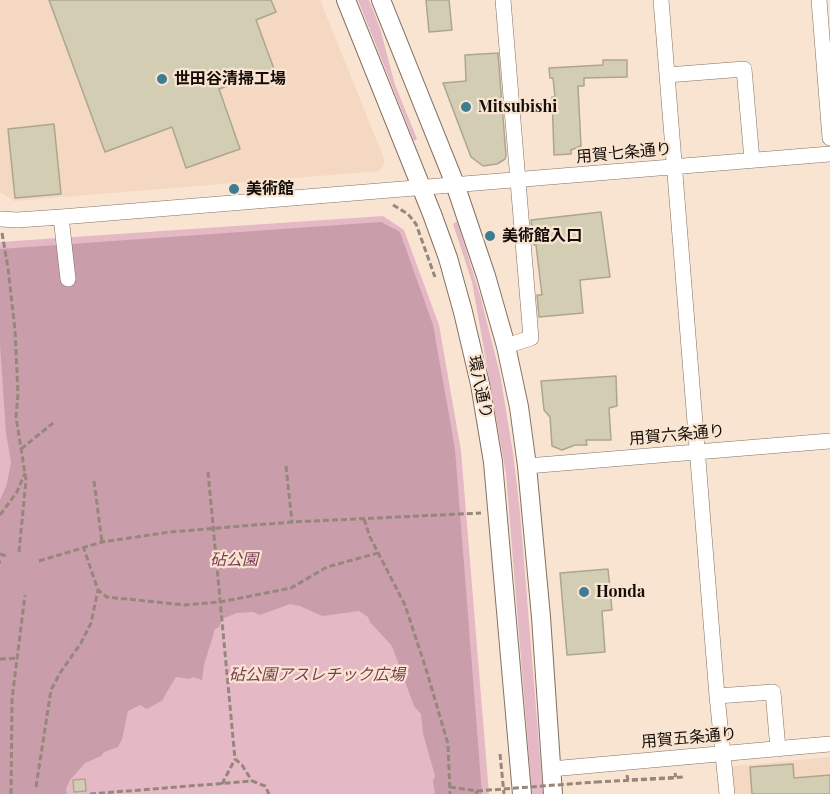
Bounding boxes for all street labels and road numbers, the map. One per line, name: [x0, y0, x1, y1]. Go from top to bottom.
street label: 用賀七条通り: [575, 139, 673, 167]
street label: 環八通り: [464, 354, 496, 420]
street label: 用賀六条通り: [628, 421, 726, 449]
street label: 用賀五条通り: [640, 724, 738, 752]

